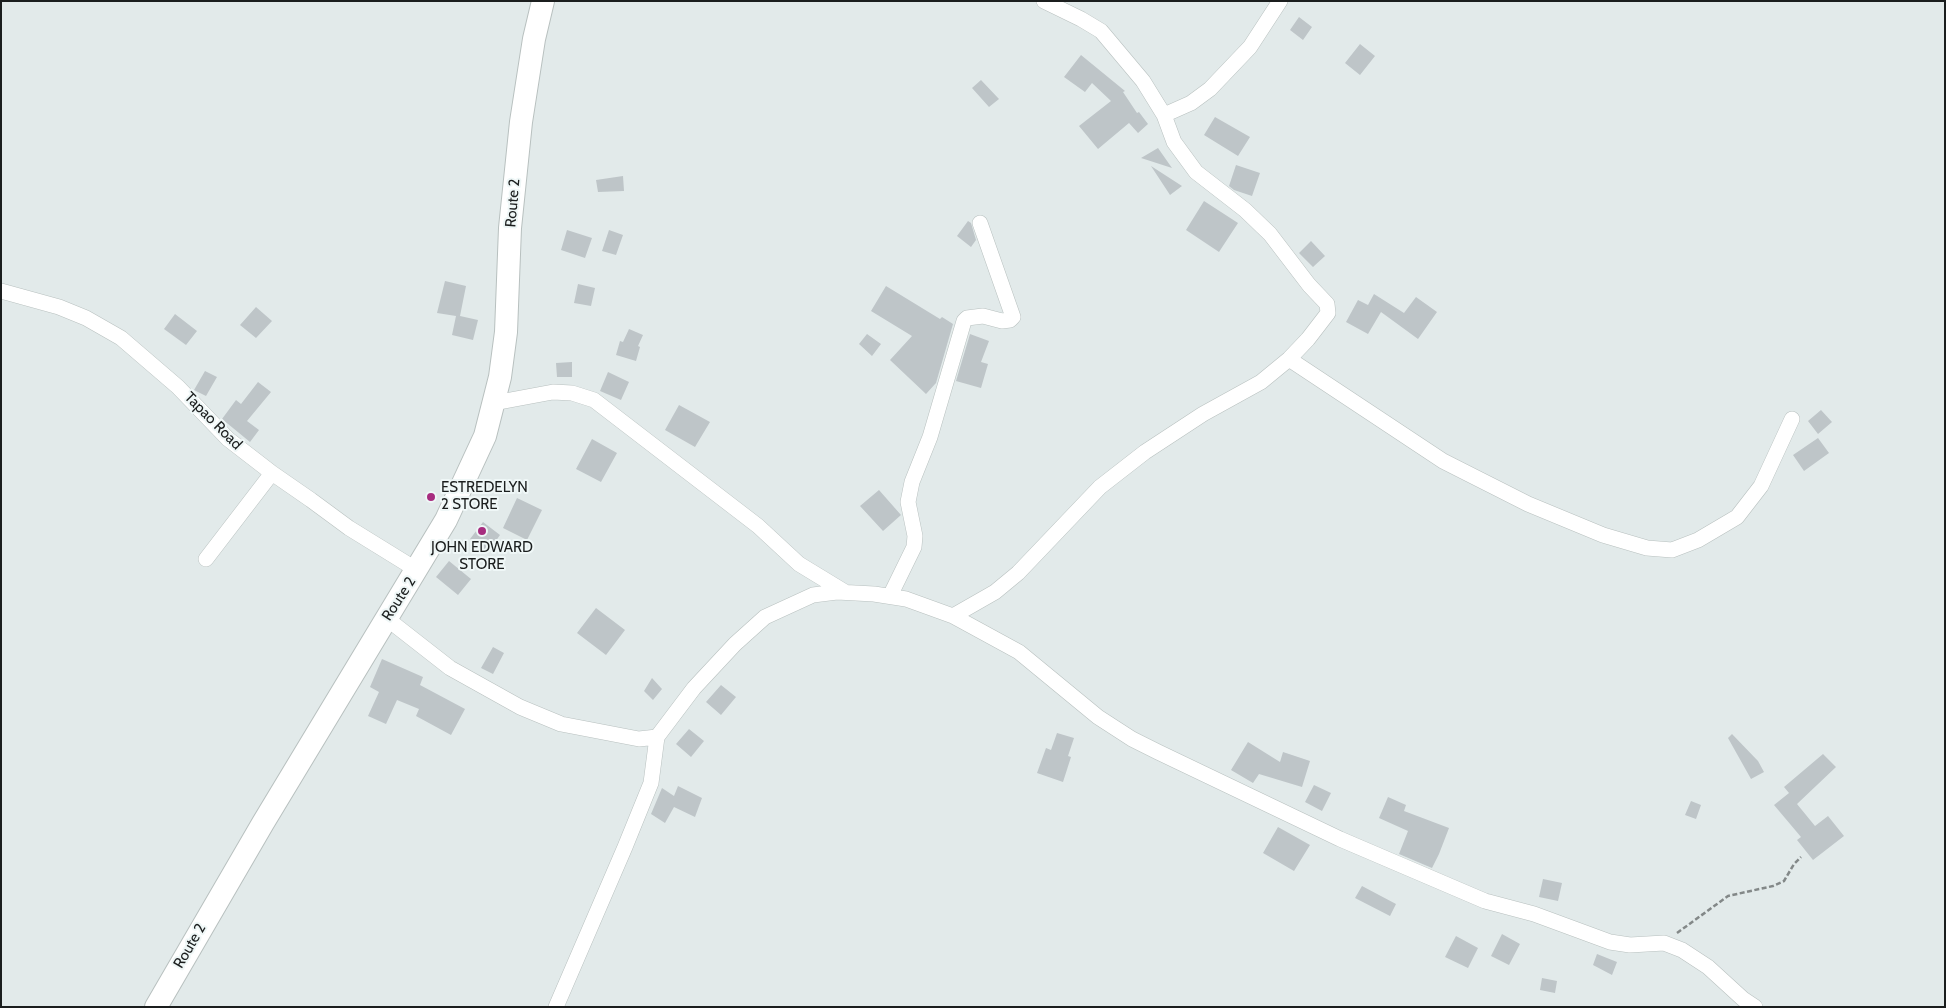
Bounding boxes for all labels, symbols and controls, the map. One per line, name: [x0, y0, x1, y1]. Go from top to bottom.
street label: Route 2: [502, 178, 524, 228]
street label: Tapao Road: [180, 388, 246, 454]
place label: ESTREDELYN 2 STORE: [441, 479, 528, 514]
marker: ESTREDELYN 2 STORE: [425, 491, 437, 503]
marker: JOHN EDWARD STORE: [476, 525, 488, 537]
place label: JOHN EDWARD STORE: [431, 539, 533, 574]
street label: Route 2: [378, 574, 420, 624]
street label: Route 2: [170, 920, 210, 972]

